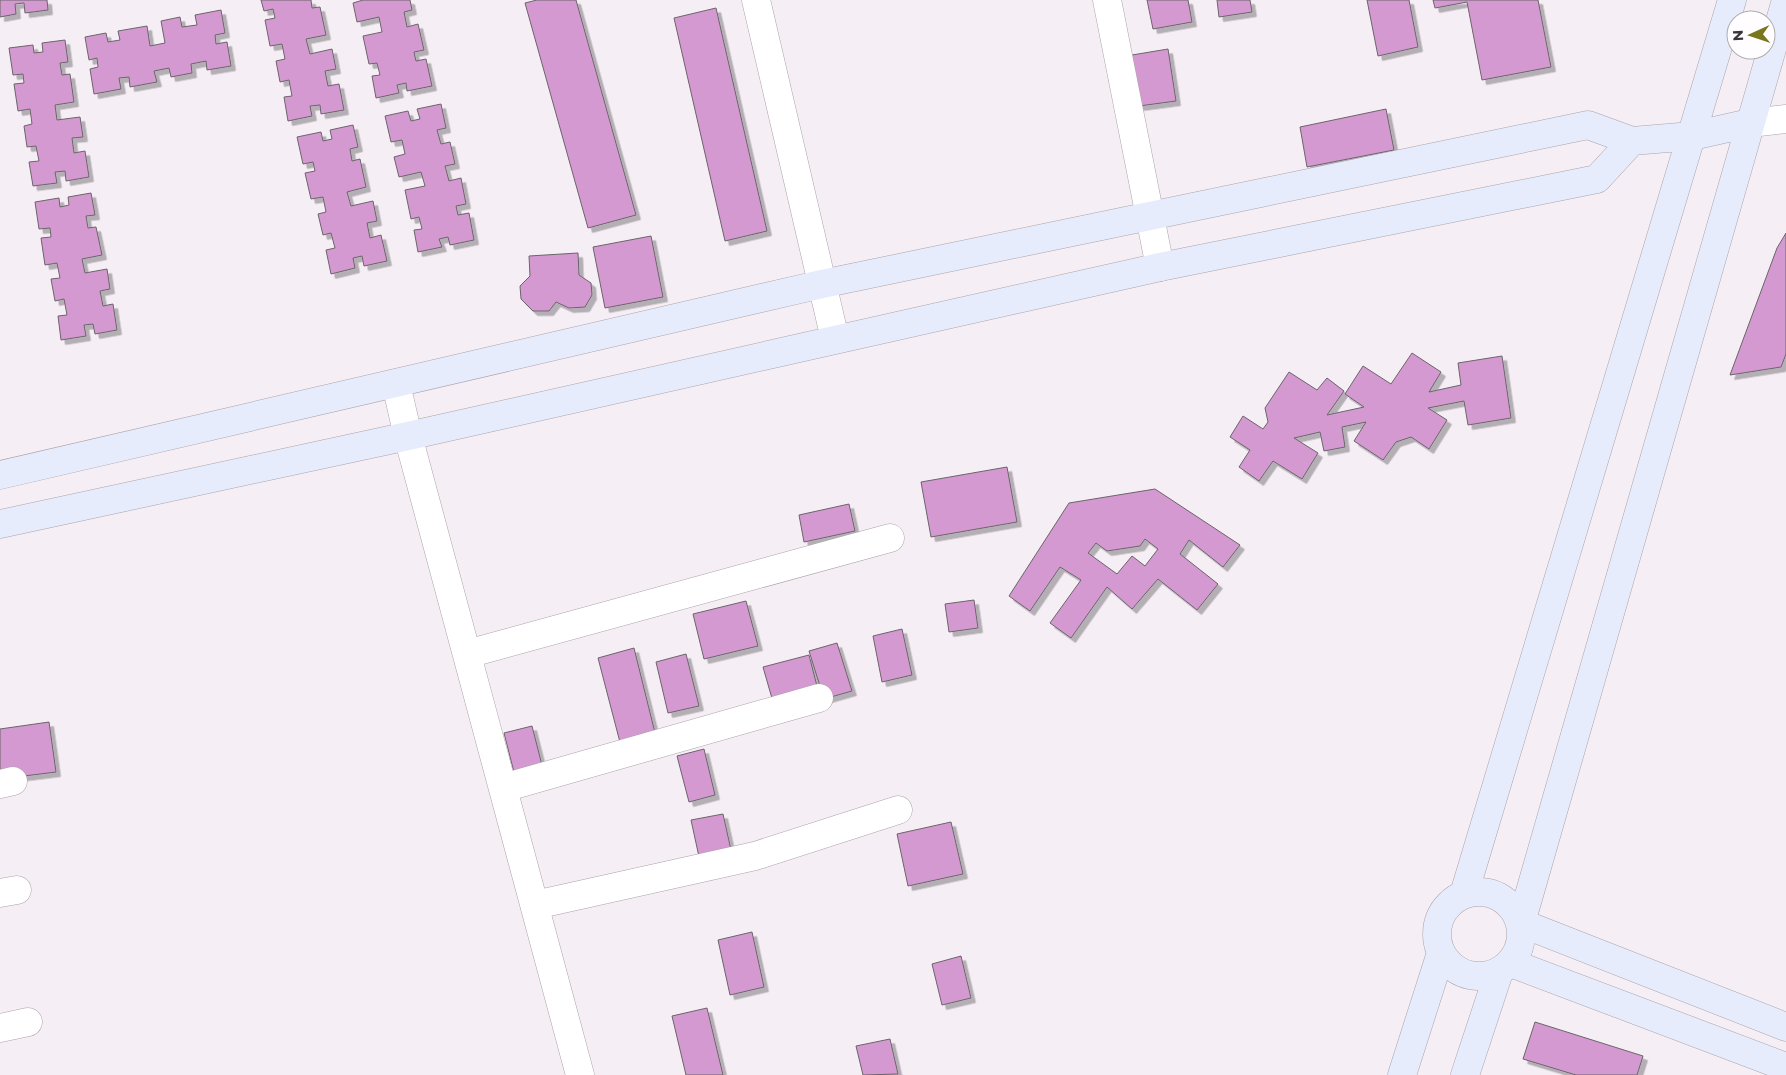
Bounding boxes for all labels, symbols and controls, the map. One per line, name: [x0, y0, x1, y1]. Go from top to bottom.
north arrow: [1726, 10, 1776, 60]
text: N: [1729, 30, 1747, 42]

